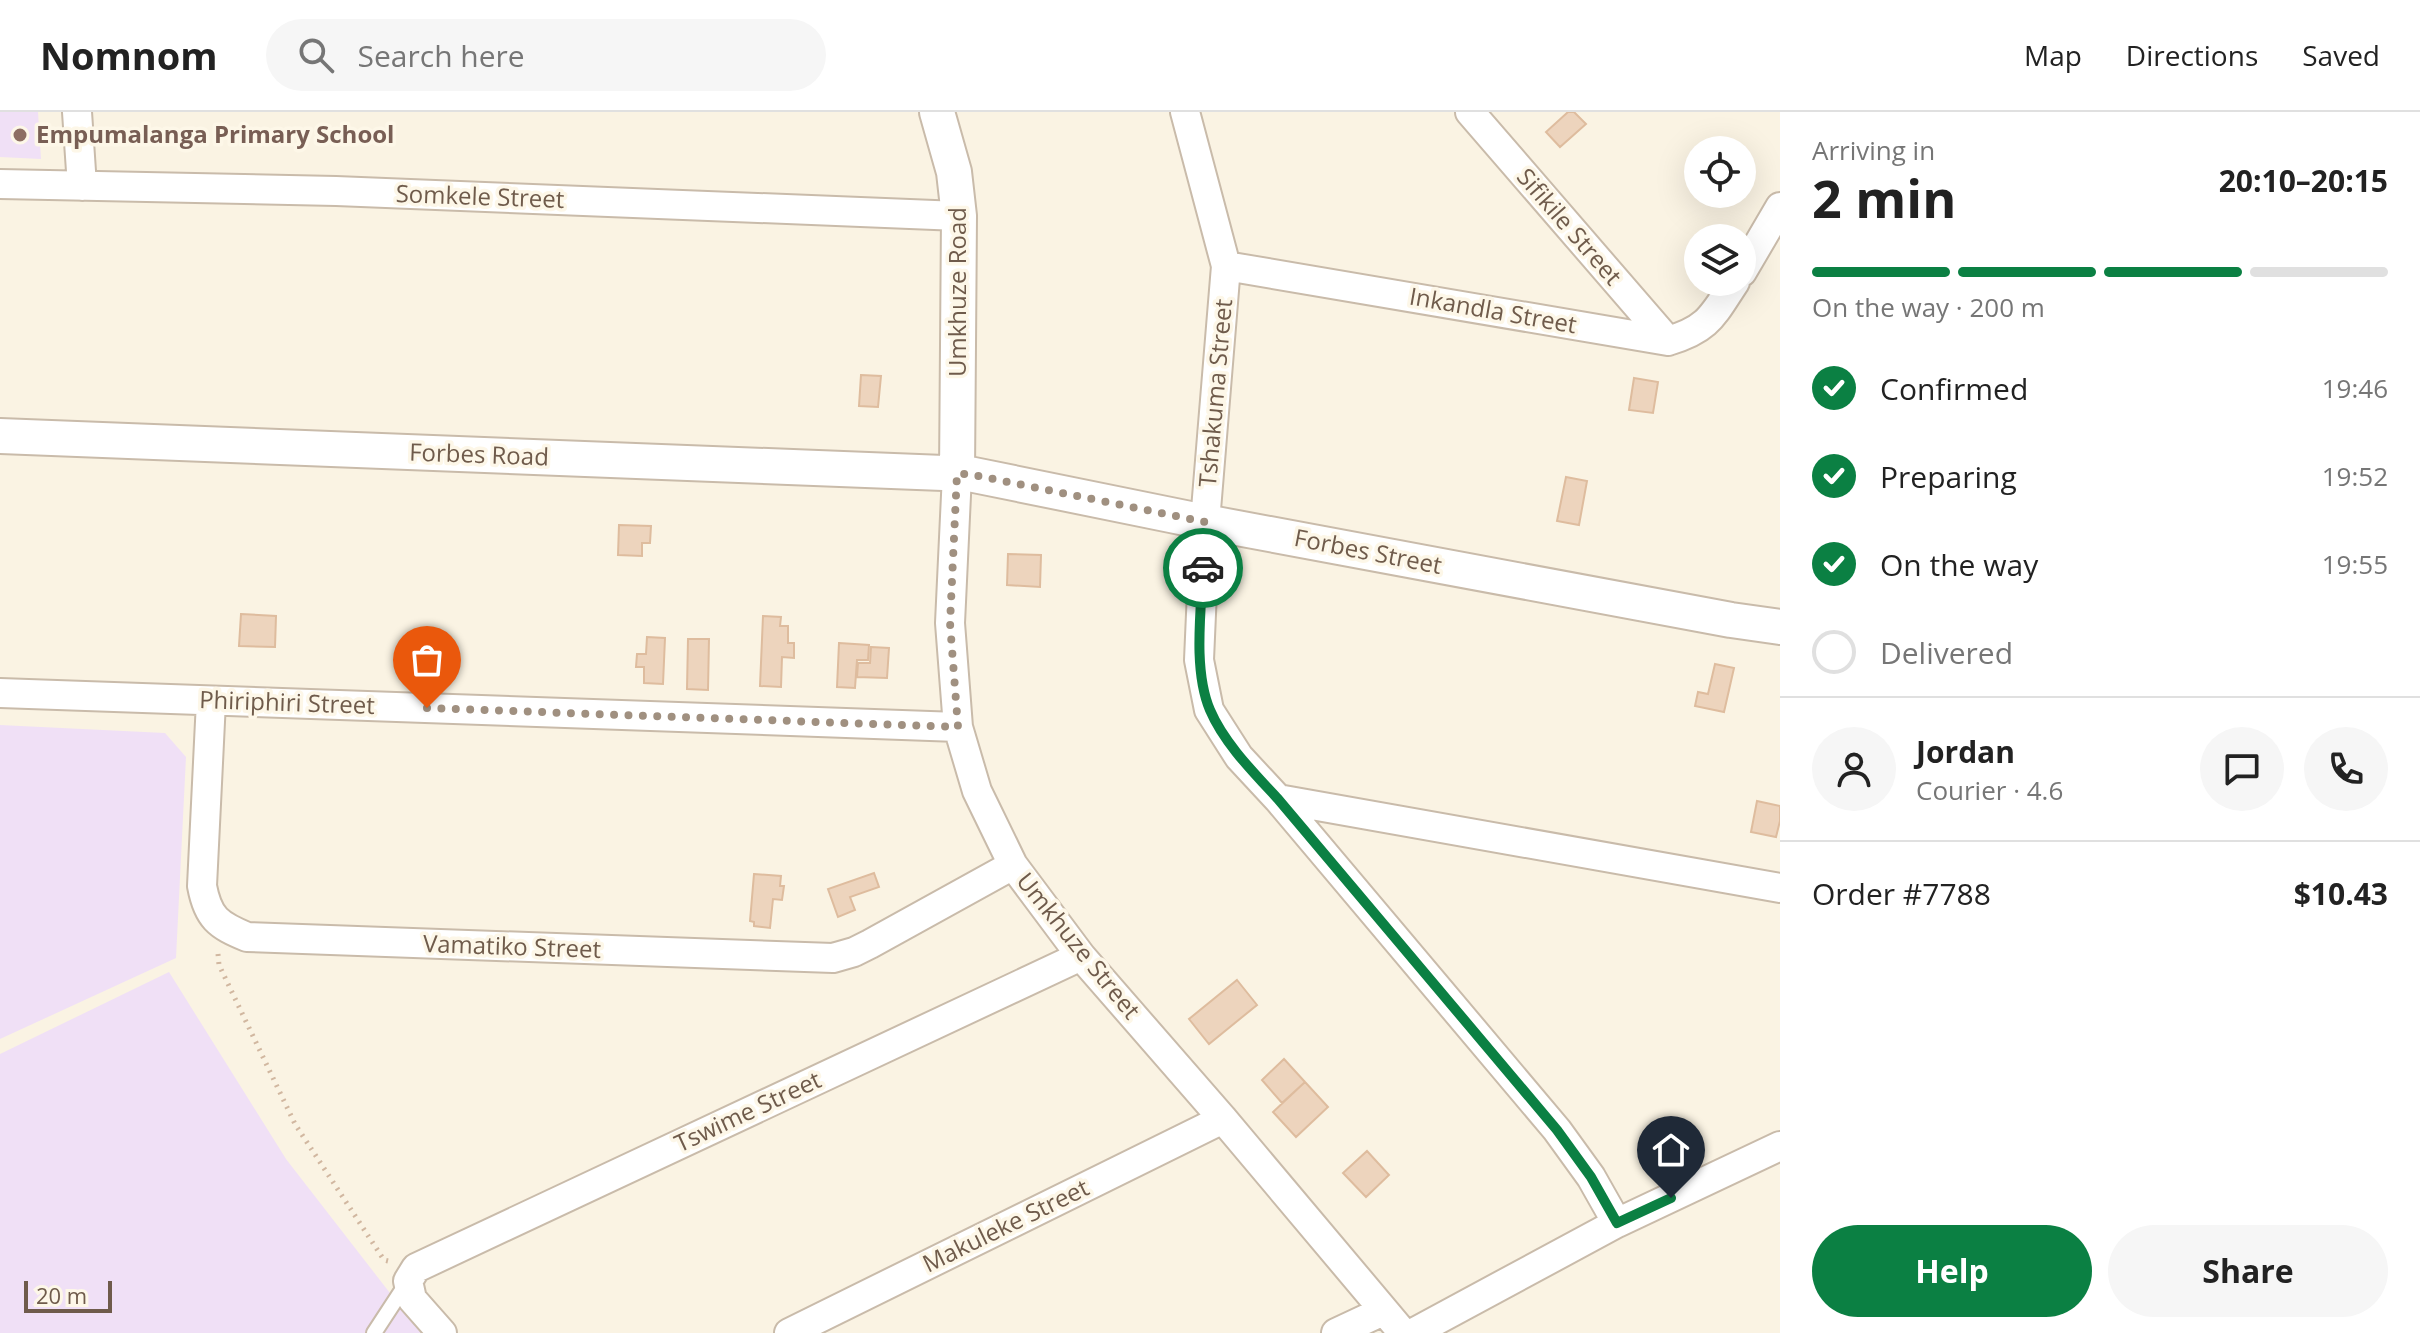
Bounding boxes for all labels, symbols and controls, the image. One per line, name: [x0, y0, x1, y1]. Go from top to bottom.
search box: [266, 19, 826, 91]
text: Nomnom: [40, 29, 218, 81]
icon: search: [294, 33, 338, 77]
text: Search here: [358, 35, 525, 76]
text: Map: [2024, 36, 2082, 74]
text: Directions: [2126, 36, 2258, 74]
text: Saved: [2302, 36, 2380, 74]
place label: Empumalanga Primary School: [36, 117, 394, 150]
marker: Empumalanga Primary School: [11, 126, 29, 144]
text: Arriving in: [1812, 132, 1935, 168]
map controls: [1684, 136, 1756, 296]
button: locate: [1684, 136, 1756, 208]
text: 20:10–20:15: [2219, 160, 2388, 201]
street label: Sifikile Street: [1510, 161, 1630, 291]
text: 2 min: [1812, 162, 1956, 233]
street label: Somkele Street: [395, 176, 565, 215]
street label: Umkhuze Road: [940, 207, 973, 377]
button: layers: [1684, 224, 1756, 296]
street label: Inkandla Street: [1407, 279, 1580, 340]
text: On the way · 200 m: [1812, 289, 2045, 325]
street label: Tshakuma Street: [1190, 297, 1239, 488]
icon: check: [1812, 366, 1856, 410]
text: Confirmed: [1880, 368, 2028, 409]
text: 19:46: [2322, 370, 2388, 406]
street label: Forbes Road: [409, 435, 549, 472]
icon: check: [1812, 454, 1856, 498]
text: Preparing: [1880, 456, 2017, 497]
text: 19:52: [2322, 458, 2388, 494]
street label: Forbes Street: [1292, 520, 1445, 581]
courier: [1163, 528, 1243, 608]
icon: check: [1812, 542, 1856, 586]
text: On the way: [1880, 544, 2038, 585]
icon: car: [1181, 546, 1225, 590]
text: 19:55: [2322, 546, 2388, 582]
pin: [393, 626, 461, 708]
text: Delivered: [1880, 632, 2013, 673]
icon: bag: [405, 638, 449, 682]
street label: Phiriphiri Street: [199, 682, 375, 721]
button: person: [1812, 727, 1896, 811]
button: chat: [2200, 727, 2284, 811]
button: phone: [2304, 727, 2388, 811]
text: Jordan: [1916, 731, 2015, 772]
text: Courier · 4.6: [1916, 772, 2063, 808]
street label: Umkhuze Street: [1010, 865, 1149, 1025]
text: Order #7788: [1812, 873, 1991, 914]
text: $10.43: [2294, 873, 2388, 914]
street label: Vamatiko Street: [422, 926, 602, 965]
street label: Tswime Street: [669, 1062, 826, 1159]
pin: [1637, 1116, 1705, 1198]
icon: home: [1649, 1128, 1693, 1172]
street label: Makuleke Street: [917, 1170, 1094, 1279]
button: Help: [1812, 1225, 2092, 1317]
button: Share: [2108, 1225, 2388, 1317]
scale bar: [24, 1277, 112, 1313]
text: 20 m: [36, 1280, 87, 1310]

